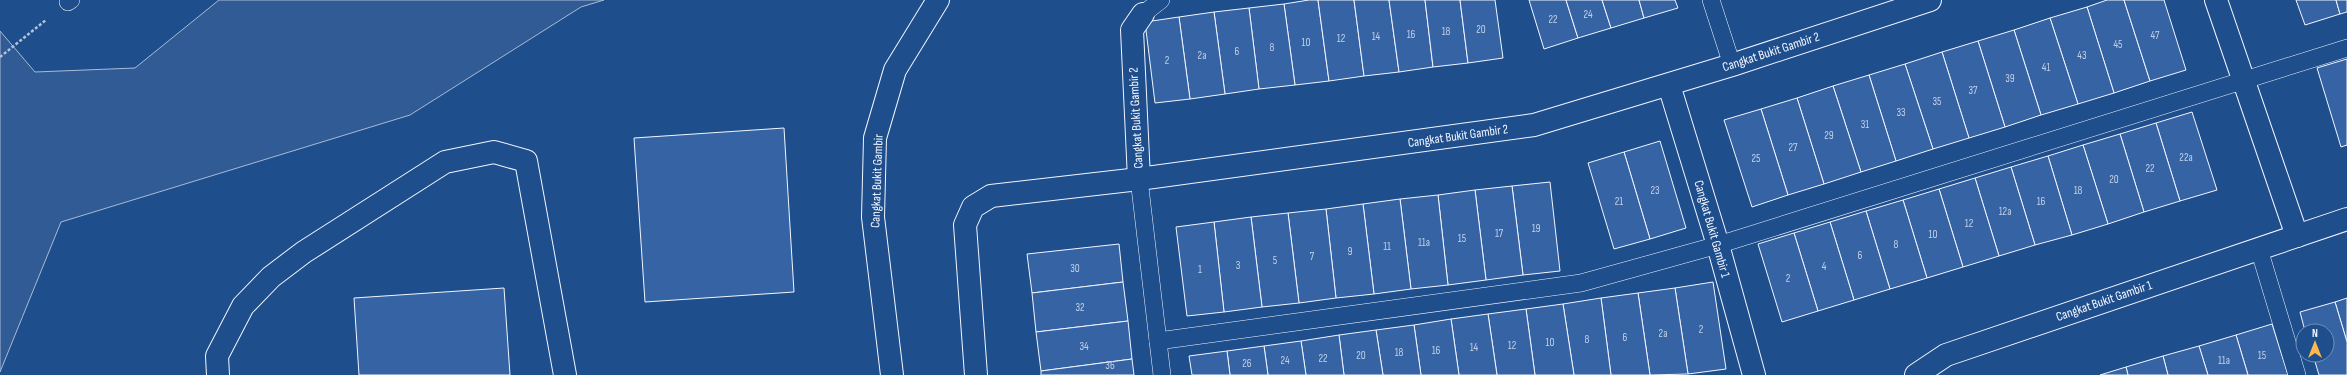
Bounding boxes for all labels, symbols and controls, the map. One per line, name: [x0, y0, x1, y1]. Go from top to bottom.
house number: 24: [1583, 8, 1593, 21]
house number: 22: [1548, 13, 1558, 26]
house number: 20: [1476, 23, 1486, 36]
house number: 18: [1442, 25, 1451, 38]
house number: 16: [1407, 28, 1416, 41]
street label: Cangkat Bukit Gambir 2: [1720, 29, 1822, 75]
house number: 47: [2151, 29, 2160, 42]
house number: 14: [1372, 30, 1381, 43]
house number: 12: [1337, 32, 1346, 45]
house number: 10: [1302, 36, 1310, 49]
house number: 45: [2113, 38, 2123, 51]
house number: 8: [1270, 41, 1275, 54]
house number: 6: [1235, 45, 1240, 58]
house number: 2a: [1198, 49, 1206, 62]
house number: 43: [2077, 49, 2087, 62]
house number: 2: [1165, 54, 1170, 67]
house number: 41: [2042, 61, 2050, 74]
street label: Cangkat Bukit Gambir 2: [1125, 67, 1147, 169]
house number: 39: [2005, 72, 2015, 85]
house number: 37: [1968, 84, 1978, 97]
house number: 35: [1932, 95, 1942, 108]
house number: 33: [1896, 106, 1906, 119]
house number: 31: [1861, 118, 1869, 131]
street label: Cangkat Bukit Gambir 2: [1407, 121, 1509, 151]
house number: 29: [1824, 129, 1834, 142]
street label: Cangkat Bukit Gambir: [867, 134, 887, 228]
house number: 27: [1789, 141, 1798, 154]
house number: 22a: [2179, 151, 2193, 164]
house number: 25: [1752, 152, 1760, 165]
house number: 22: [2145, 162, 2155, 175]
house number: 20: [2109, 173, 2119, 186]
street label: Cangkat Bukit Gambir 1: [1690, 179, 1734, 280]
house number: 23: [1650, 184, 1660, 197]
house number: 18: [2074, 184, 2083, 197]
house number: 21: [1615, 195, 1623, 208]
house number: 16: [2037, 195, 2046, 208]
house number: 12a: [1999, 205, 2011, 218]
house number: 12: [1965, 217, 1974, 230]
house number: 19: [1532, 222, 1540, 235]
house number: 17: [1495, 227, 1504, 240]
house number: 10: [1929, 228, 1937, 241]
house number: 15: [1458, 232, 1466, 245]
house number: 11a: [1418, 236, 1430, 249]
house number: 8: [1894, 238, 1899, 251]
house number: 11: [1383, 240, 1391, 253]
house number: 9: [1348, 245, 1353, 258]
house number: 6: [1858, 249, 1863, 262]
house number: 7: [1310, 250, 1315, 263]
house number: 5: [1273, 254, 1277, 267]
house number: 3: [1236, 259, 1241, 272]
house number: 4: [1822, 260, 1827, 273]
house number: 30: [1070, 262, 1080, 275]
house number: 1: [1198, 263, 1202, 276]
house number: 2: [1786, 272, 1791, 285]
street label: Cangkat Bukit Gambir 1: [2054, 277, 2154, 325]
house number: 32: [1075, 301, 1085, 314]
house number: 2: [1699, 323, 1704, 336]
north arrow: [2295, 323, 2335, 363]
house number: 2a: [1659, 327, 1667, 340]
text: N: [2312, 327, 2318, 340]
house number: 6: [1623, 331, 1628, 344]
house number: 8: [1585, 333, 1590, 346]
house number: 10: [1546, 336, 1554, 349]
house number: 12: [1508, 339, 1517, 352]
house number: 34: [1079, 340, 1089, 353]
house number: 14: [1470, 341, 1479, 354]
house number: 16: [1432, 344, 1441, 357]
house number: 18: [1395, 346, 1404, 359]
house number: 20: [1356, 349, 1366, 362]
house number: 15: [2258, 349, 2266, 362]
house number: 22: [1318, 352, 1328, 365]
house number: 24: [1280, 354, 1290, 367]
house number: 11a: [2218, 354, 2230, 367]
house number: 26: [1242, 357, 1252, 370]
house number: 36: [1105, 359, 1115, 372]

